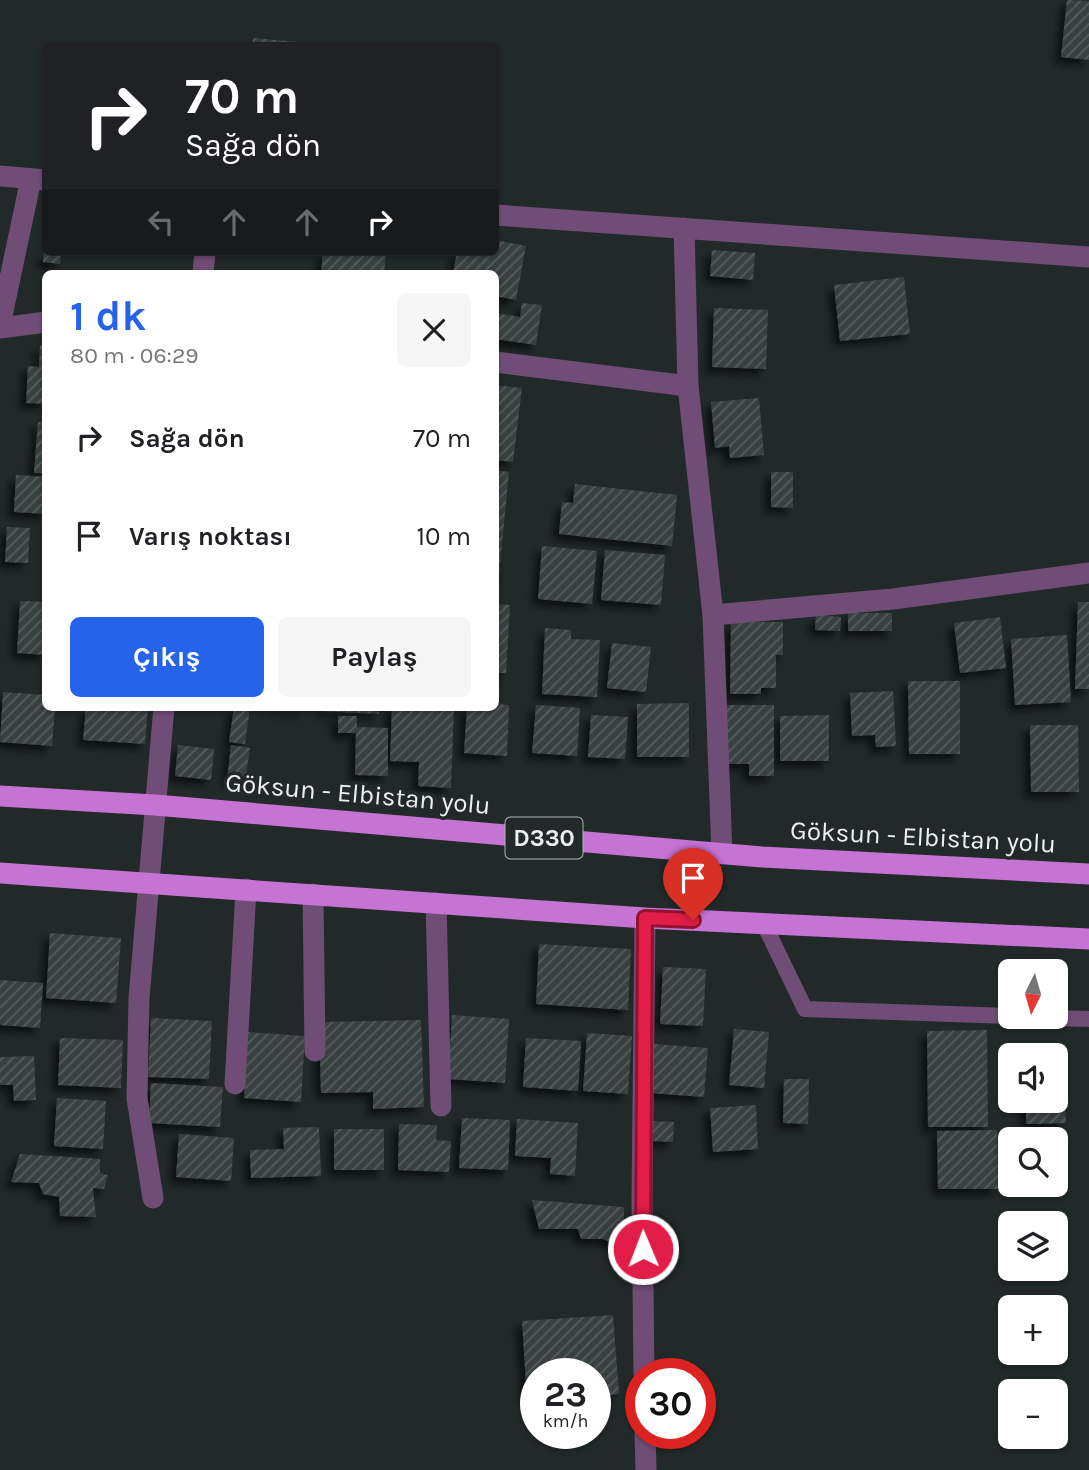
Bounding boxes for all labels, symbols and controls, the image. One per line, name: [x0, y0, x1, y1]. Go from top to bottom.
text: 70 m: [185, 68, 299, 125]
icon: right: [70, 70, 161, 161]
text: Sağa dön: [185, 127, 321, 164]
icon: left: [142, 203, 180, 241]
icon: ahead: [215, 203, 253, 241]
icon: ahead: [288, 203, 326, 241]
icon: right: [361, 203, 399, 241]
text: 1 dk: [70, 291, 146, 341]
button: close: [397, 293, 471, 367]
text: 80 m · 06:29: [70, 342, 199, 369]
icon: right: [70, 419, 108, 457]
text: Sağa dön: [129, 423, 245, 454]
text: 70 m: [413, 423, 471, 454]
icon: arrive: [70, 517, 108, 555]
text: Varış noktası: [129, 521, 292, 552]
text: 10 m: [416, 521, 471, 552]
button: Çıkış: [70, 617, 264, 697]
button: Paylaş: [278, 617, 471, 697]
street label: Göksun - Elbistan yolu: [224, 767, 492, 821]
street label: Göksun - Elbistan yolu: [789, 815, 1057, 859]
road number: D330: [505, 818, 582, 858]
pin: [663, 848, 723, 920]
icon: arrive: [674, 859, 712, 897]
north arrow: [998, 959, 1068, 1029]
map controls: [998, 959, 1068, 1449]
button: sound: [998, 1043, 1068, 1113]
button: search: [998, 1127, 1068, 1197]
button: layers: [998, 1211, 1068, 1281]
position arrow: [606, 1212, 680, 1286]
button: +: [998, 1295, 1068, 1365]
speed limit sign: 30: [625, 1358, 716, 1449]
text: 23: [544, 1374, 587, 1415]
button: −: [998, 1379, 1068, 1449]
text: km/h: [543, 1410, 588, 1432]

